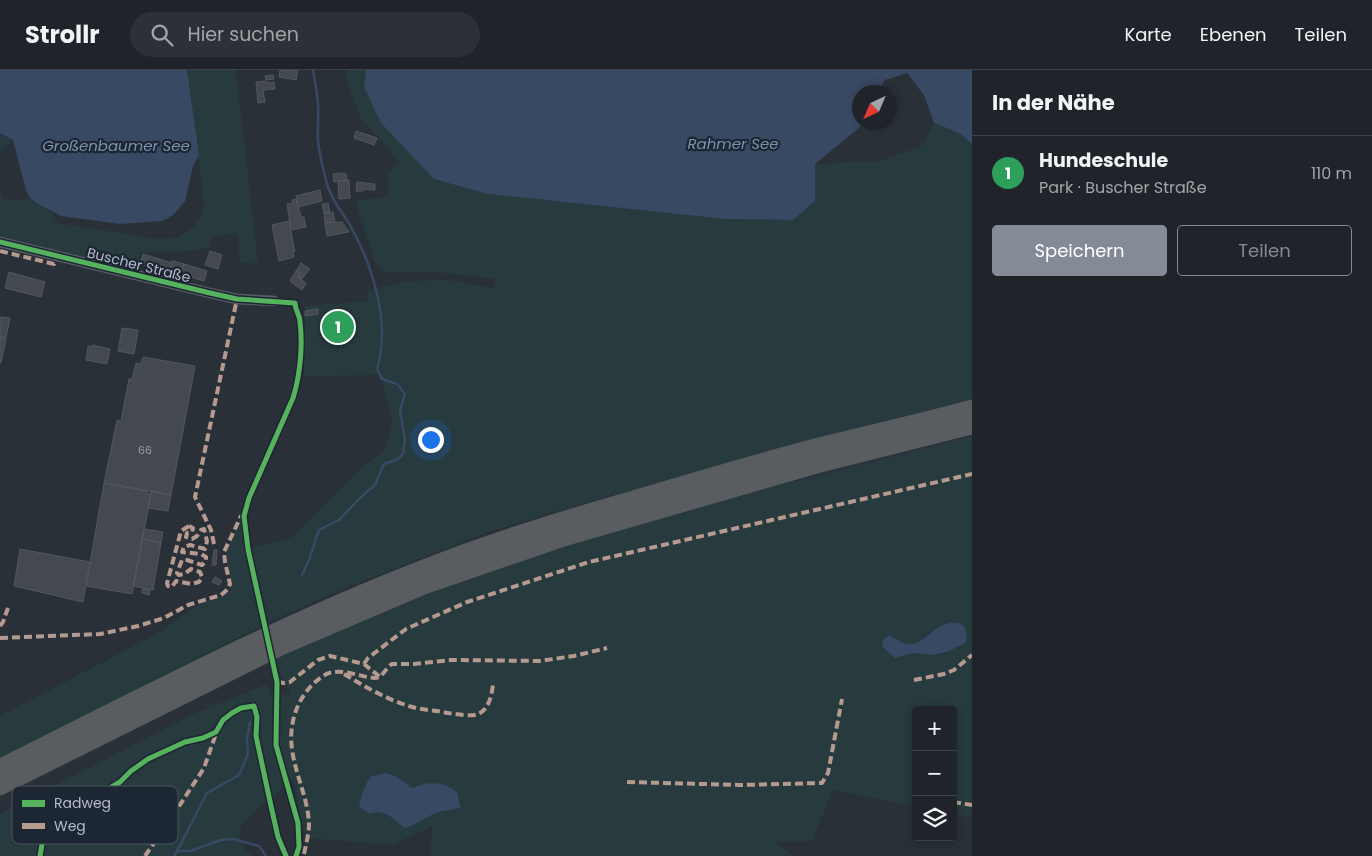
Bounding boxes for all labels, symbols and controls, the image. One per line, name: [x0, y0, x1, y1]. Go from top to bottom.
search box: [130, 12, 480, 57]
text: Strollr: [25, 18, 100, 51]
icon: search: [148, 21, 176, 49]
text: Hier suchen: [188, 21, 299, 48]
text: Karte: [1124, 22, 1172, 47]
text: Ebenen: [1200, 22, 1267, 47]
text: Teilen: [1295, 22, 1347, 47]
north arrow: [852, 85, 897, 130]
text: In der Nähe: [992, 88, 1115, 117]
water label: Rahmer See: [687, 133, 779, 154]
water label: Großenbaumer See: [42, 135, 190, 156]
text: Hundeschule: [1039, 147, 1168, 174]
text: 1: [1005, 162, 1011, 185]
text: 110 m: [1311, 162, 1352, 185]
text: Park · Buscher Straße: [1039, 176, 1207, 199]
button: Speichern: [992, 225, 1167, 276]
button: Teilen: [1177, 225, 1352, 276]
street label: Buscher Straße: [85, 242, 193, 288]
pin: 1: [322, 308, 354, 346]
your location: [418, 427, 444, 453]
house number: 66: [138, 442, 152, 458]
map controls: [912, 706, 957, 841]
button: +: [912, 706, 957, 751]
button: −: [912, 751, 957, 796]
legend: [12, 786, 178, 844]
text: Radweg: [54, 793, 111, 813]
button: layers: [912, 796, 957, 841]
text: Weg: [54, 816, 86, 836]

